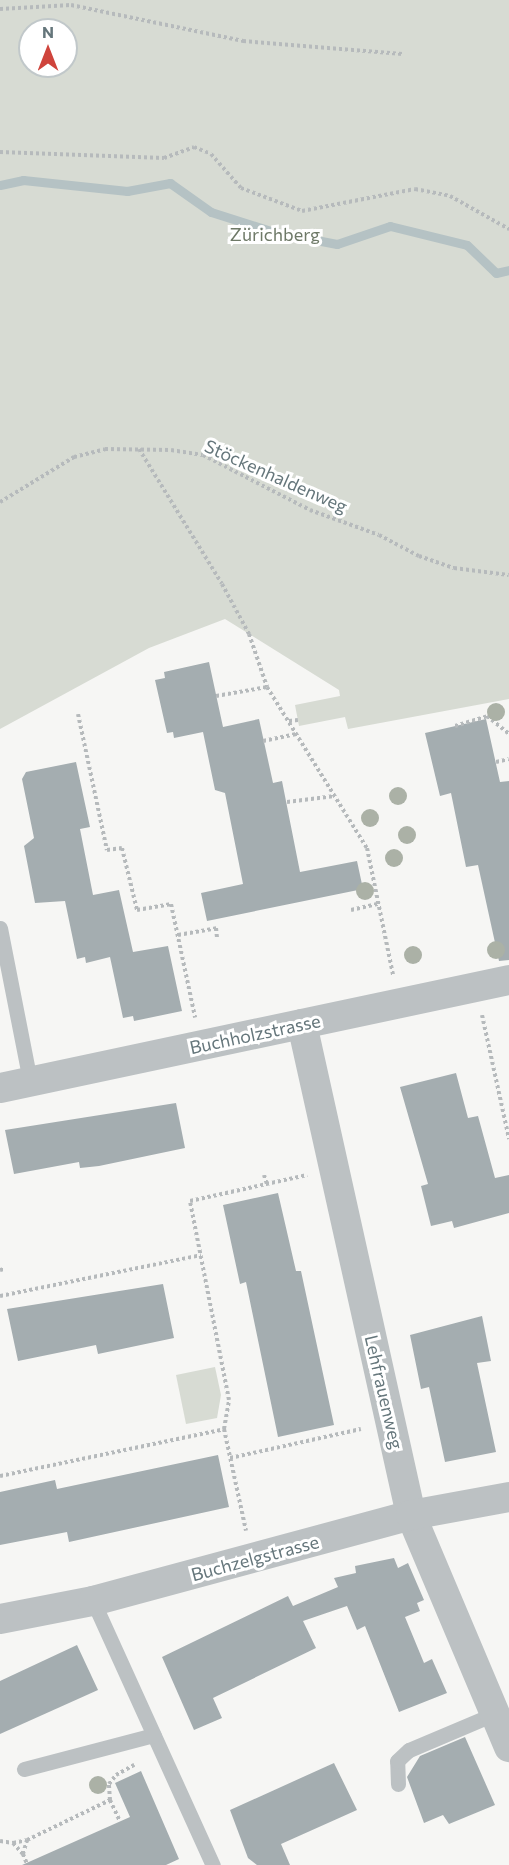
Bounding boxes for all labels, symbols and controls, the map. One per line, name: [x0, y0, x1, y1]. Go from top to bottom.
north arrow: [18, 18, 78, 78]
text: N: [42, 22, 54, 41]
park label: Zürichberg: [230, 223, 320, 245]
street label: Stöckenhaldenweg: [201, 435, 351, 517]
street label: Buchholzstrasse: [188, 1010, 322, 1058]
street label: Lehfrauenweg: [360, 1333, 408, 1451]
street label: Buchzelgstrasse: [189, 1531, 321, 1585]

